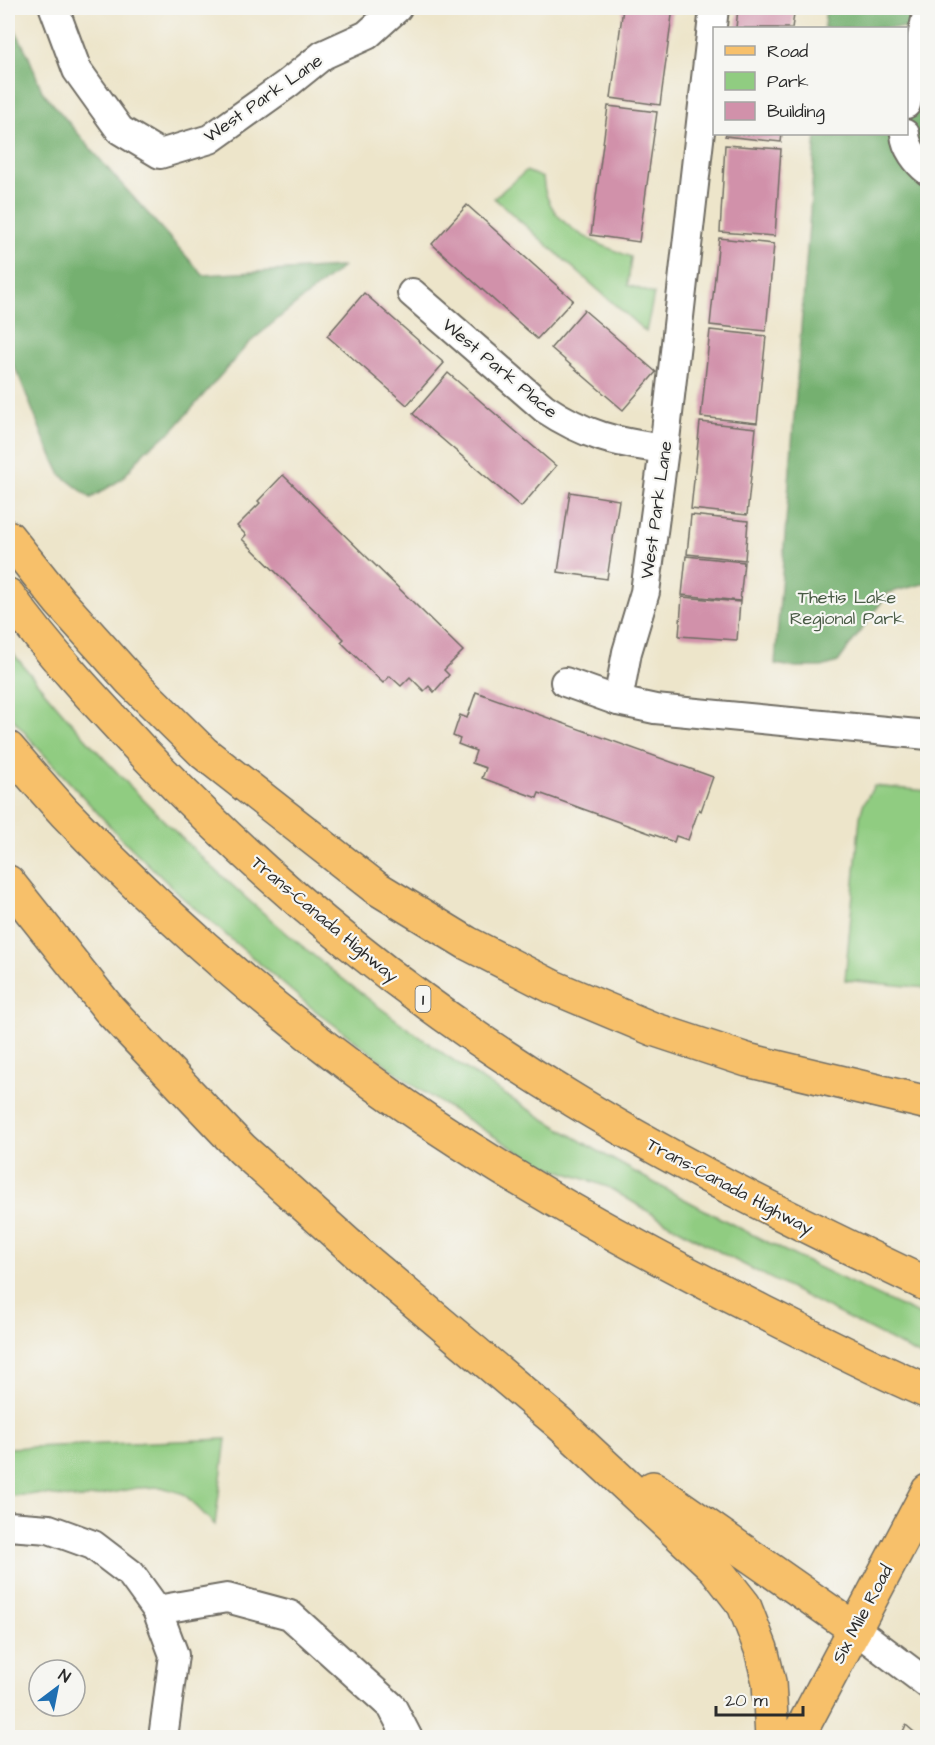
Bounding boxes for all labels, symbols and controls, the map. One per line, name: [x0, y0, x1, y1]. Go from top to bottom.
legend: [713, 27, 908, 135]
text: Road: [767, 39, 808, 64]
street label: West Park Lane: [199, 48, 328, 149]
text: Park: [767, 69, 809, 94]
text: Building: [767, 99, 825, 125]
street label: West Park Place: [437, 313, 563, 424]
street label: West Park Lane: [634, 439, 679, 581]
park label: Thetis Lake Regional Park: [790, 585, 904, 632]
street label: Trans-Canada Highway: [245, 850, 404, 989]
road number: 1: [416, 986, 430, 1012]
street label: Trans-Canada Highway: [642, 1132, 817, 1242]
street label: Six Mile Road: [826, 1560, 899, 1668]
north arrow: [27, 1658, 87, 1718]
text: N: [54, 1664, 75, 1688]
scale bar: [716, 1679, 803, 1717]
text: 20 m: [725, 1688, 768, 1713]

